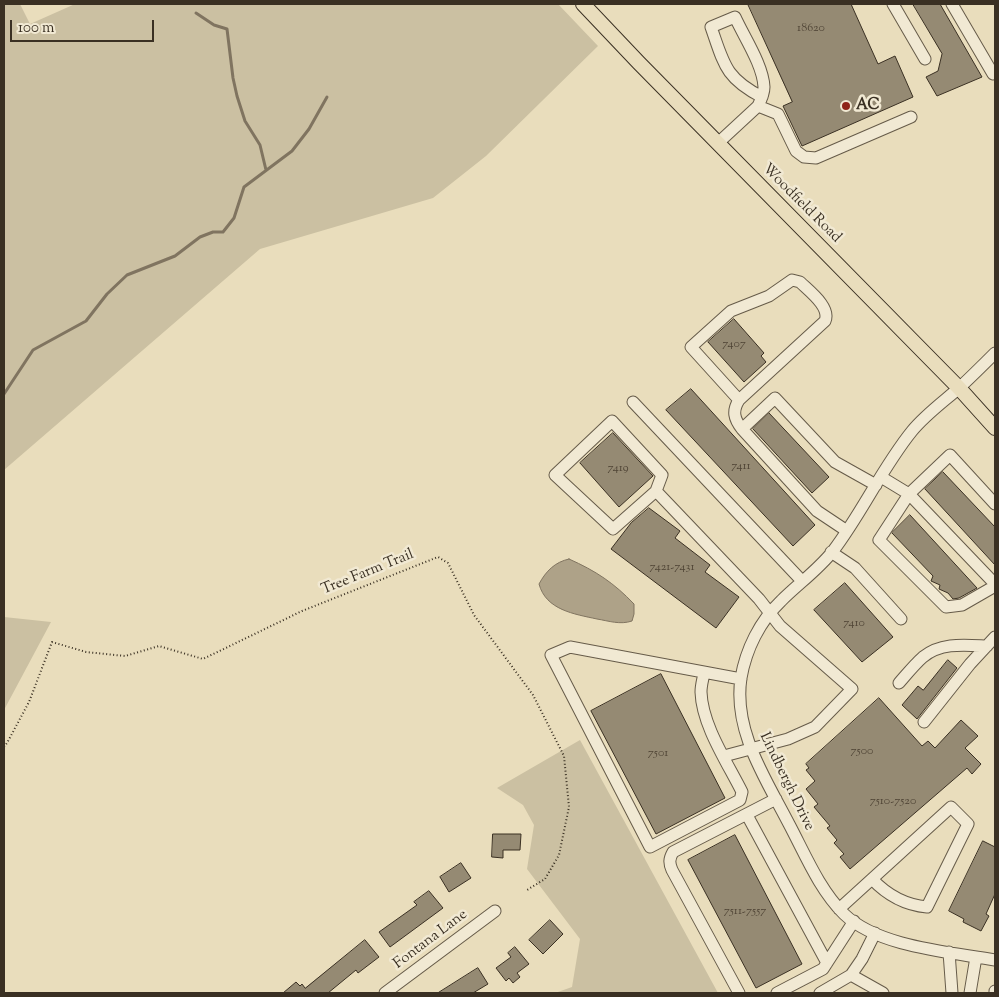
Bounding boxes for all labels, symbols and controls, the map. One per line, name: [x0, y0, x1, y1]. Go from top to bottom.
scale bar: [12, 10, 156, 42]
text: 100 m: [18, 18, 54, 39]
house number: 18620: [797, 22, 825, 36]
place label: AC: [856, 97, 880, 115]
marker: AC: [840, 100, 852, 112]
street label: Woodfield Road: [758, 161, 844, 247]
house number: 7407: [722, 338, 746, 352]
house number: 7411: [731, 460, 751, 474]
house number: 7419: [607, 462, 629, 476]
street label: Tree Farm Trail: [319, 546, 417, 600]
house number: 7421-7431: [649, 561, 695, 575]
house number: 7410: [843, 617, 865, 631]
street label: Lindbergh Drive: [754, 730, 818, 834]
house number: 7500: [851, 745, 873, 759]
house number: 7501: [648, 747, 668, 761]
house number: 7510-7520: [870, 795, 916, 809]
house number: 7511-7557: [724, 905, 766, 919]
street label: Fontana Lane: [391, 906, 471, 974]

